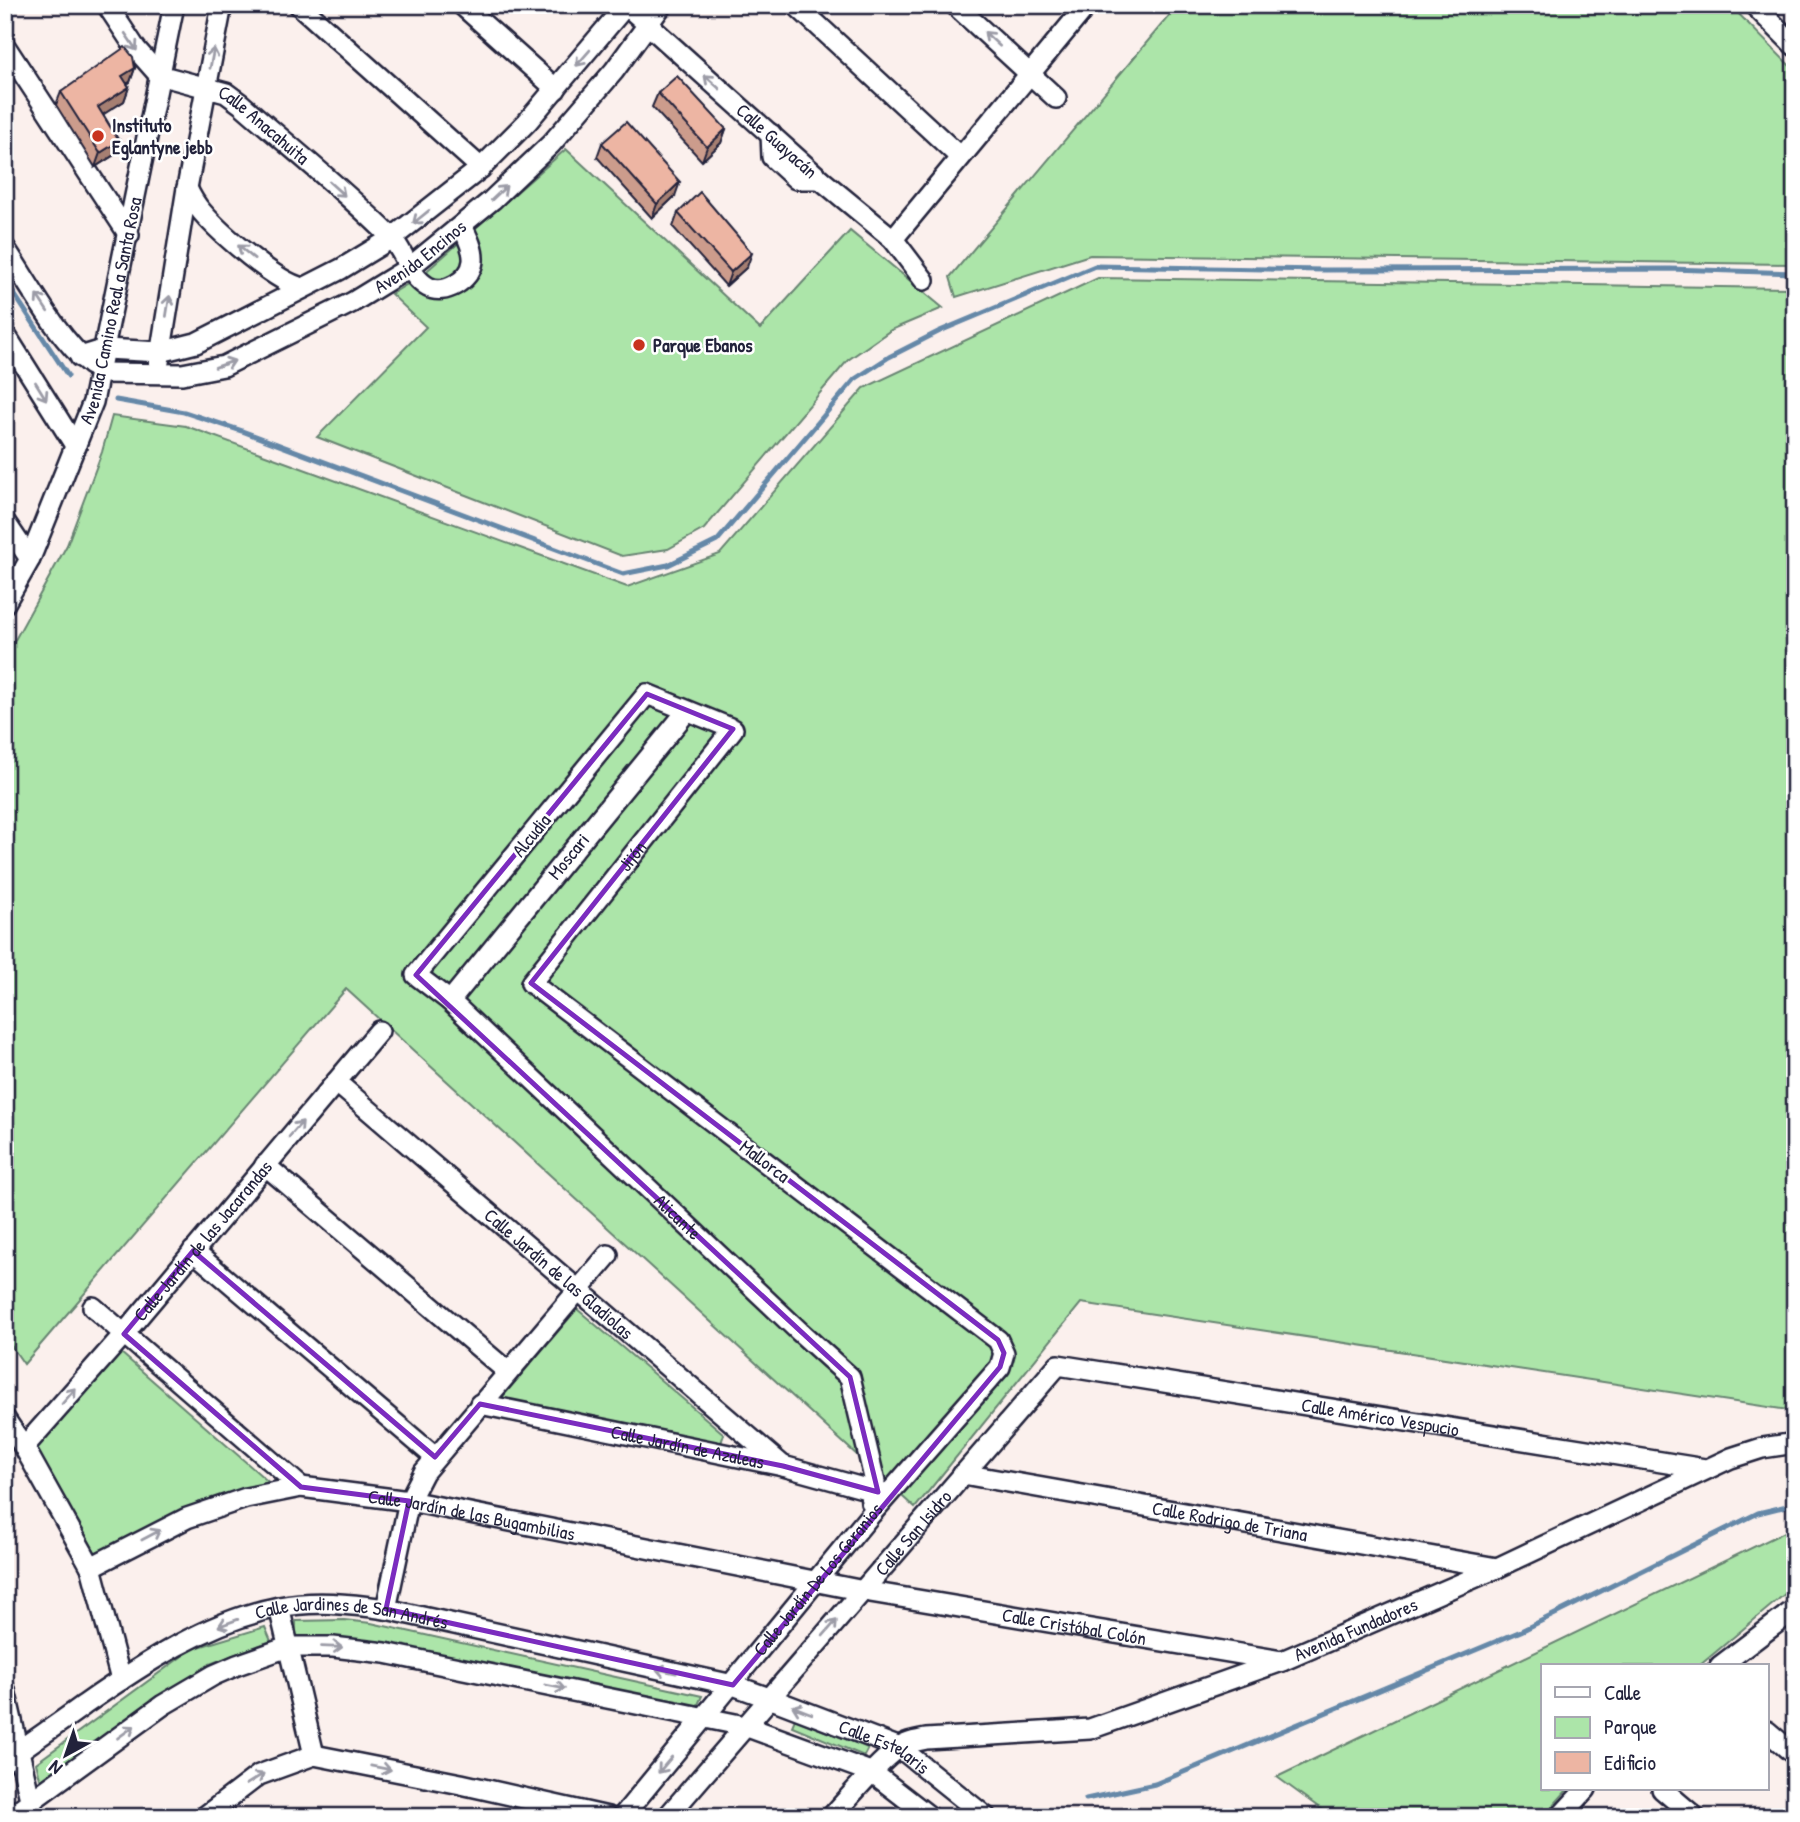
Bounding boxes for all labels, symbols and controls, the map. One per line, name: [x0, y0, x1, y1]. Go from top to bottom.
one-way arrow: [983, 31, 1001, 47]
one-way arrow: [124, 32, 138, 51]
one-way arrow: [205, 47, 219, 70]
one-way arrow: [575, 48, 591, 66]
one-way arrow: [703, 74, 721, 90]
street label: Calle Anacahuita: [216, 79, 316, 171]
street label: Calle Guayacán: [731, 97, 823, 184]
place label: Instituto Eglantyne jebb: [112, 112, 213, 161]
marker: Instituto Eglantyne jebb: [90, 128, 106, 144]
one-way arrow: [327, 180, 345, 196]
one-way arrow: [490, 185, 508, 201]
street label: Avenida Camino Real a Santa Rosa: [73, 194, 148, 428]
one-way arrow: [413, 209, 431, 225]
street label: Avenida Encinos: [369, 213, 471, 299]
one-way arrow: [238, 244, 256, 259]
one-way arrow: [35, 294, 49, 313]
one-way arrow: [162, 295, 175, 318]
place label: Parque Ebanos: [653, 332, 753, 359]
marker: Parque Ebanos: [631, 337, 647, 353]
one-way arrow: [213, 357, 235, 369]
one-way arrow: [34, 380, 48, 400]
street label: Alcudia: [506, 808, 557, 862]
street label: Moscari: [542, 828, 595, 885]
street label: Jijón: [612, 835, 652, 876]
one-way arrow: [288, 1120, 304, 1138]
street label: Mallorca: [735, 1134, 796, 1189]
street label: Calle Jardín de las Jacarandas: [127, 1155, 278, 1327]
street label: Alicante: [649, 1188, 707, 1246]
street label: Calle Jardín de las Gladiolas: [479, 1202, 639, 1345]
one-way arrow: [61, 1387, 77, 1405]
street label: Calle Américo Vespucio: [1299, 1391, 1461, 1442]
street label: Calle Jardín de Azaleas: [609, 1418, 767, 1475]
street label: Calle Jardín de las Bugambilias: [366, 1483, 577, 1547]
street label: Calle San Isidro: [869, 1484, 958, 1581]
street label: Calle Rodrigo de Triana: [1150, 1495, 1310, 1548]
street label: Calle Jardín De Los Geranios: [747, 1497, 888, 1661]
one-way arrow: [140, 1527, 161, 1541]
street label: Calle Jardines de San Andrés: [252, 1590, 451, 1635]
street label: Avenida Fundadores: [1290, 1591, 1421, 1667]
street label: Calle Cristóbal Colón: [1000, 1601, 1148, 1651]
one-way arrow: [217, 1618, 239, 1630]
one-way arrow: [822, 1620, 839, 1637]
one-way arrow: [320, 1640, 343, 1654]
one-way arrow: [655, 1663, 678, 1677]
legend: [1541, 1664, 1769, 1790]
text: Calle: [1604, 1678, 1641, 1707]
one-way arrow: [543, 1680, 566, 1694]
one-way arrow: [792, 1703, 814, 1716]
text: Parque: [1604, 1712, 1657, 1741]
street label: Calle Estelaris: [835, 1713, 935, 1780]
north arrow: [32, 1720, 102, 1790]
one-way arrow: [116, 1725, 135, 1739]
text: Edificio: [1604, 1748, 1656, 1777]
text: N: [43, 1755, 67, 1781]
one-way arrow: [657, 1756, 673, 1774]
one-way arrow: [369, 1762, 392, 1776]
one-way arrow: [245, 1771, 265, 1785]

